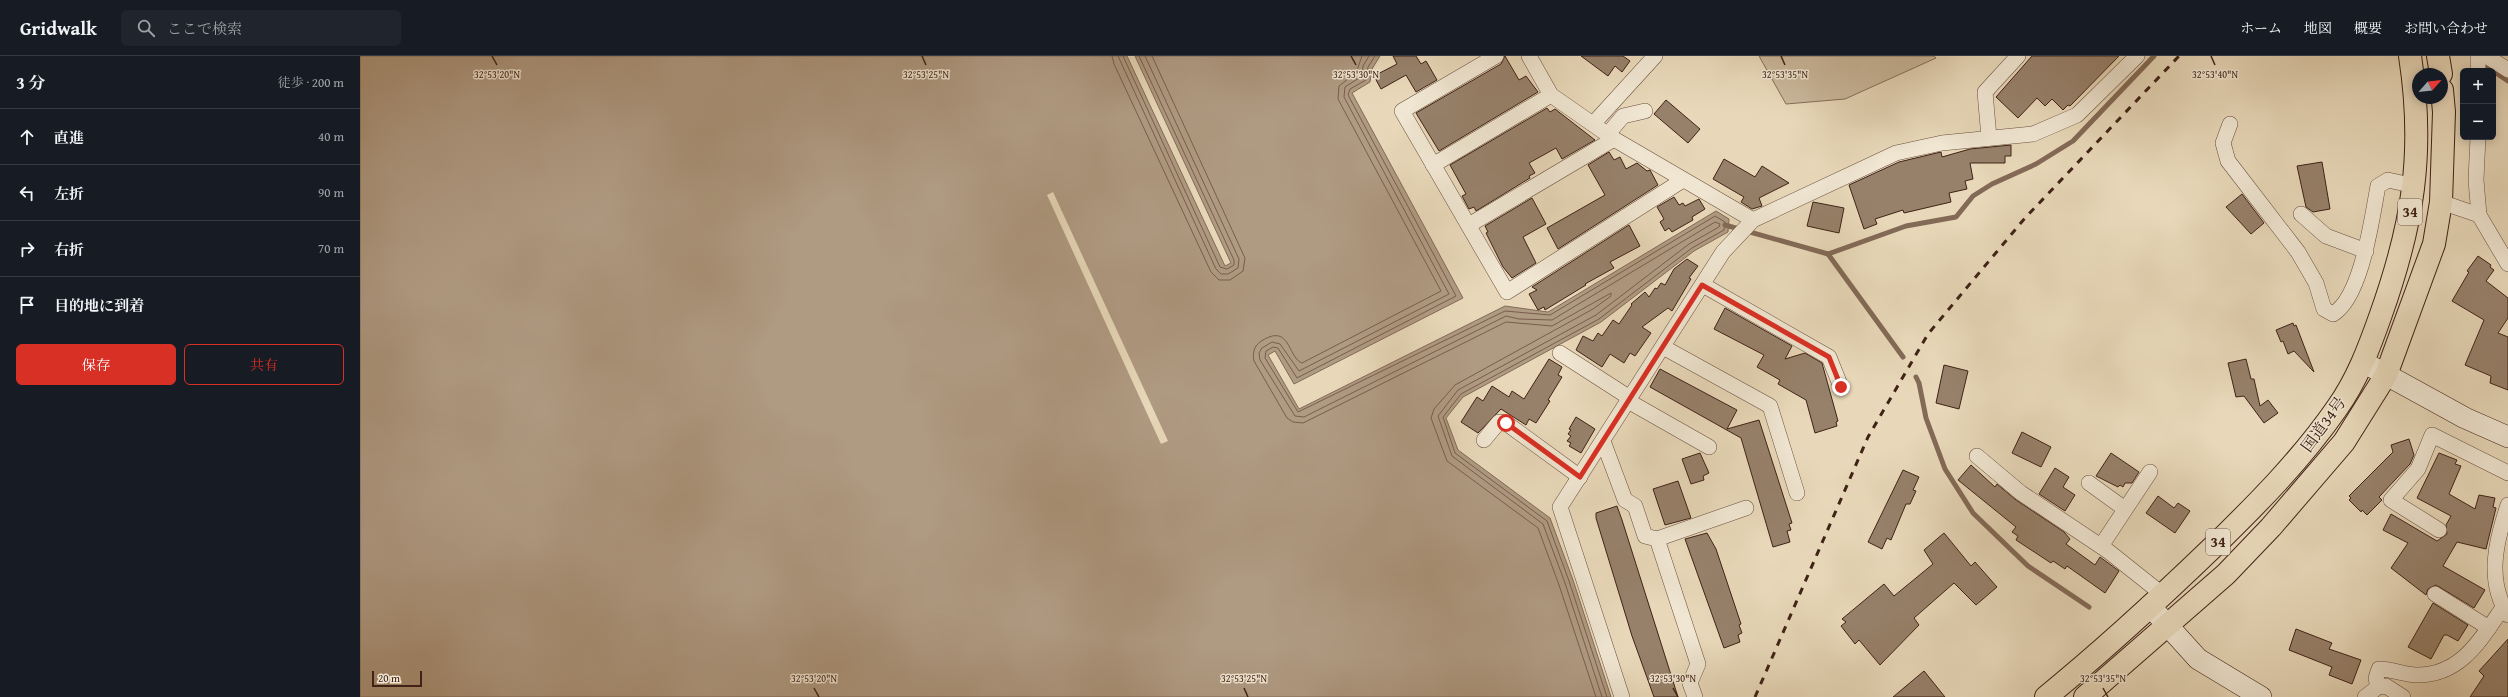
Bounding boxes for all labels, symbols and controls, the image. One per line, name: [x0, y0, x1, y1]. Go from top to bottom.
search box: [121, 10, 401, 46]
text: Gridwalk: [20, 14, 97, 42]
icon: search: [135, 17, 157, 39]
text: ここで検索: [167, 18, 242, 39]
text: ホーム: [2240, 18, 2282, 38]
text: 地図: [2304, 18, 2332, 38]
text: 概要: [2354, 18, 2382, 38]
text: お問い合わせ: [2404, 18, 2488, 38]
text: 32°53'20"N: [474, 67, 520, 82]
text: 32°53'25"N: [903, 67, 949, 82]
text: 32°53'30"N: [1333, 67, 1379, 82]
text: 32°53'35"N: [1762, 67, 1808, 82]
text: 32°53'40"N: [2192, 67, 2238, 82]
north arrow: [2412, 68, 2448, 104]
map controls: [2460, 68, 2496, 140]
button: +: [2460, 68, 2496, 104]
text: 3 分: [16, 70, 46, 95]
text: 徒歩 · 200 m: [278, 73, 344, 92]
button: −: [2460, 104, 2496, 140]
icon: ahead: [16, 126, 38, 148]
text: 直進: [54, 127, 84, 148]
text: 40 m: [318, 127, 344, 146]
icon: left: [16, 182, 38, 204]
text: 左折: [54, 183, 84, 204]
text: 90 m: [318, 183, 344, 202]
road number: 34: [2398, 199, 2422, 225]
icon: right: [16, 238, 38, 260]
text: 右折: [54, 239, 84, 260]
text: 70 m: [318, 239, 344, 258]
icon: arrive: [16, 294, 38, 316]
text: 目的地に到着: [54, 295, 144, 316]
button: 保存: [16, 344, 176, 385]
button: 共有: [184, 344, 344, 385]
route end: [1832, 378, 1850, 396]
street label: 国道34号: [2295, 391, 2351, 457]
route start: [1497, 414, 1515, 432]
road number: 34: [2206, 529, 2230, 555]
scale bar: [372, 669, 422, 688]
text: 20 m: [378, 670, 400, 686]
text: 32°53'20"N: [791, 671, 837, 686]
text: 32°53'25"N: [1221, 671, 1267, 686]
text: 32°53'30"N: [1650, 671, 1696, 686]
text: 32°53'35"N: [2080, 671, 2126, 686]

